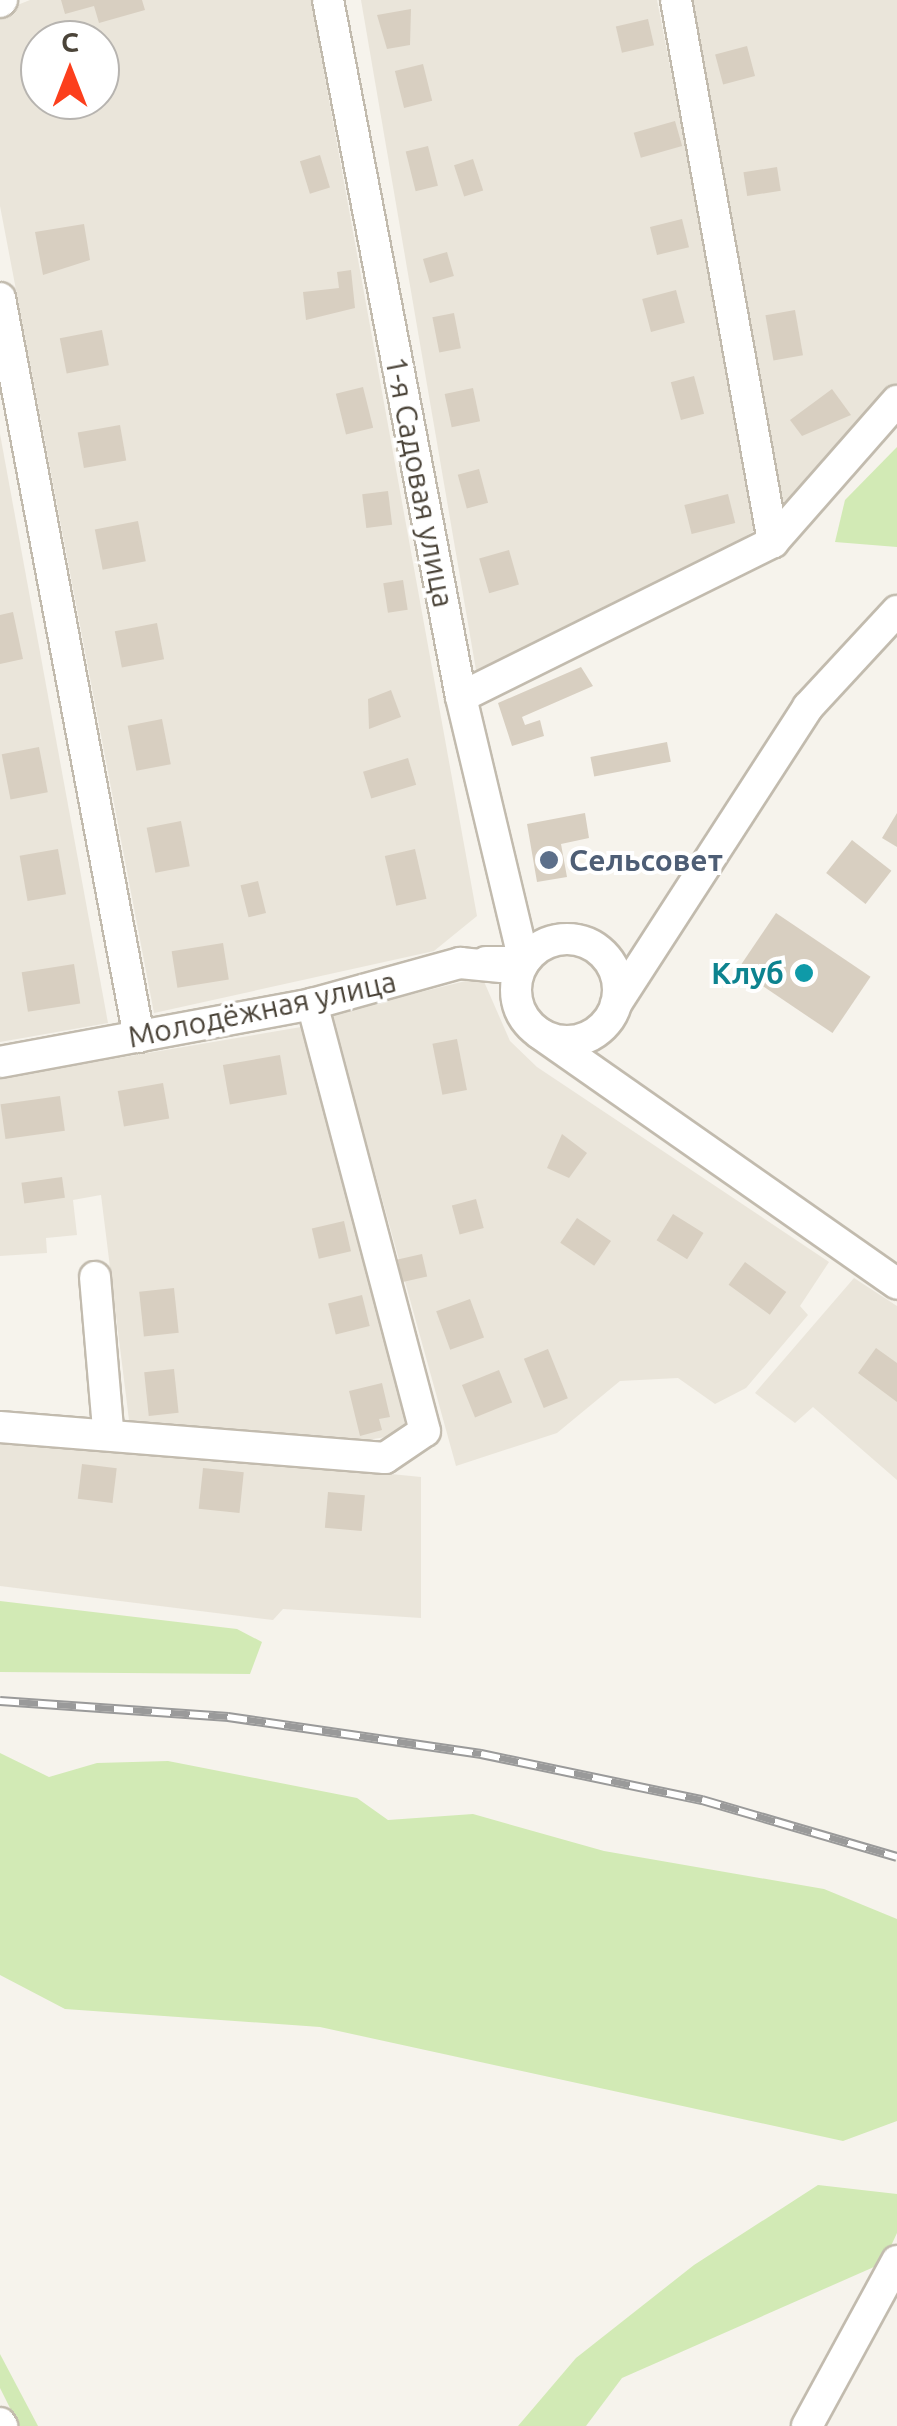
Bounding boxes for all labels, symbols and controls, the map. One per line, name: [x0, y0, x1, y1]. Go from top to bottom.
north arrow: [20, 20, 120, 120]
text: С: [61, 26, 79, 57]
street label: 1-я Садовая улица: [378, 354, 462, 610]
place label: Сельсовет: [569, 842, 723, 878]
marker: Сельсовет: [538, 849, 560, 871]
place label: Клуб: [711, 955, 784, 991]
marker: Клуб: [793, 962, 815, 984]
street label: Молодёжная улица: [125, 963, 399, 1055]

